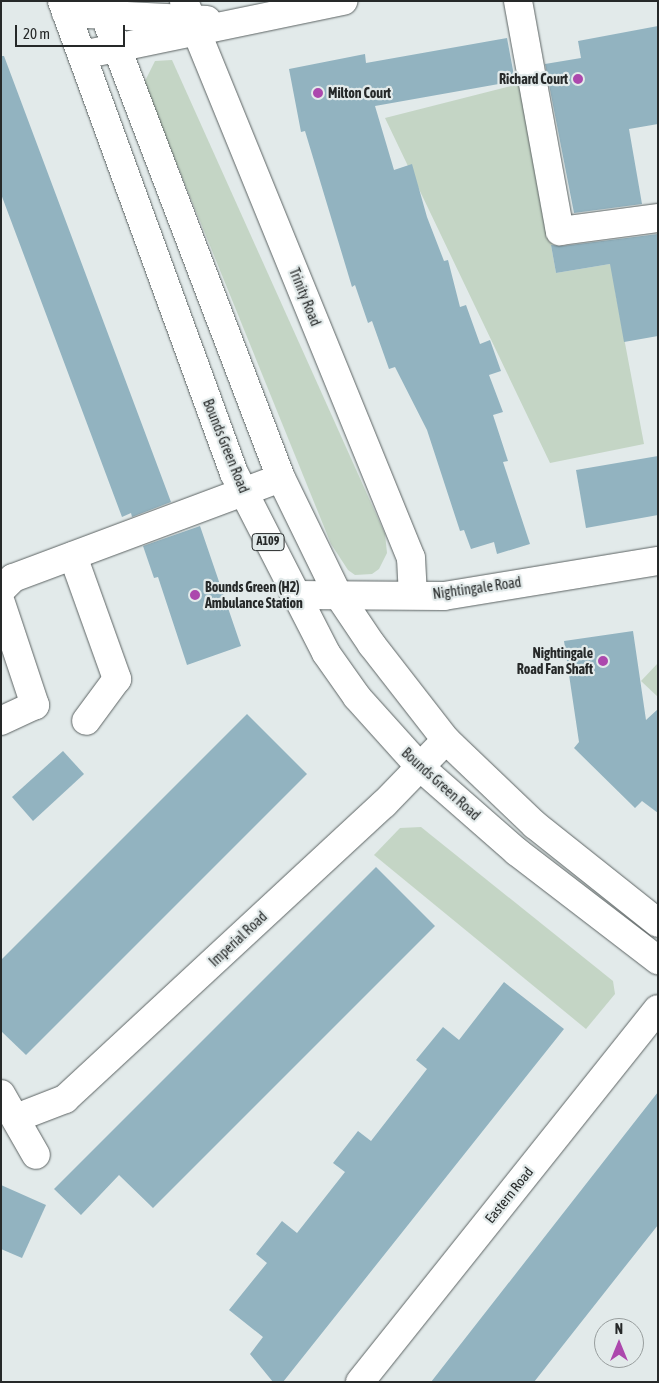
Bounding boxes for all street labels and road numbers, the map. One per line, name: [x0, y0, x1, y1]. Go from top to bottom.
street label: Trinity Road: [286, 266, 324, 328]
street label: Bounds Green Road: [200, 397, 252, 495]
road number: A109: [250, 532, 286, 552]
street label: Nightingale Road: [432, 573, 522, 603]
street label: Bounds Green Road: [398, 744, 484, 824]
street label: Imperial Road: [206, 908, 270, 970]
street label: Eastern Road: [481, 1164, 537, 1226]

